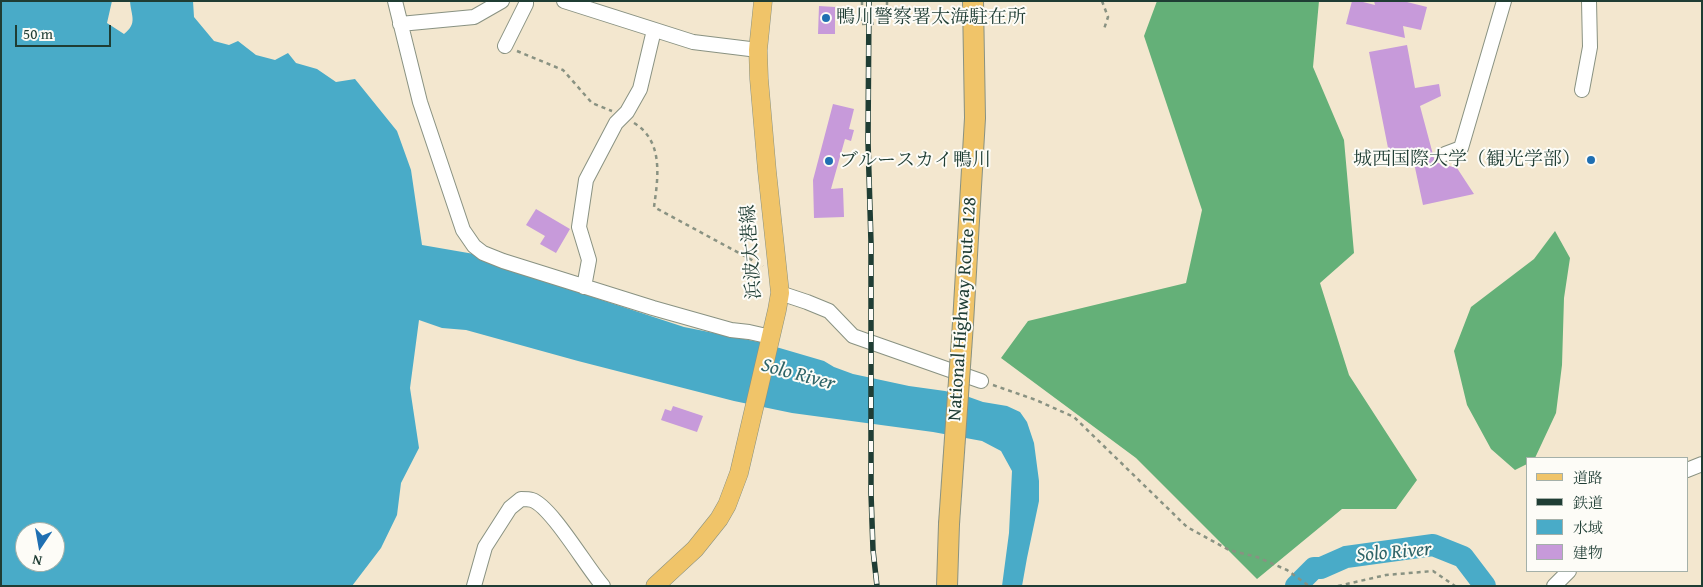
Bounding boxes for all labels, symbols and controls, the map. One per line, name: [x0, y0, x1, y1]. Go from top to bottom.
place label: 鴨川警察署太海駐在所: [836, 7, 1026, 29]
marker: 鴨川警察署太海駐在所: [820, 12, 832, 24]
scale bar: [18, 15, 114, 47]
text: 50 m: [23, 23, 53, 44]
place label: 城西国際大学（観光学部）: [1353, 149, 1581, 171]
place label: ブルースカイ鴨川: [839, 150, 991, 172]
marker: 城西国際大学（観光学部）: [1585, 154, 1597, 166]
marker: ブルースカイ鴨川: [823, 155, 835, 167]
street label: National Highway Route 128: [944, 196, 982, 422]
street label: 浜波太港線: [737, 204, 767, 300]
water label: Solo River: [758, 354, 838, 396]
legend: [1526, 457, 1688, 572]
text: 道路: [1573, 467, 1603, 488]
text: 鉄道: [1573, 492, 1603, 513]
text: 水域: [1573, 517, 1603, 538]
north arrow: [15, 522, 65, 572]
water label: Solo River: [1355, 538, 1433, 568]
text: 建物: [1573, 542, 1603, 563]
text: N: [30, 550, 44, 571]

